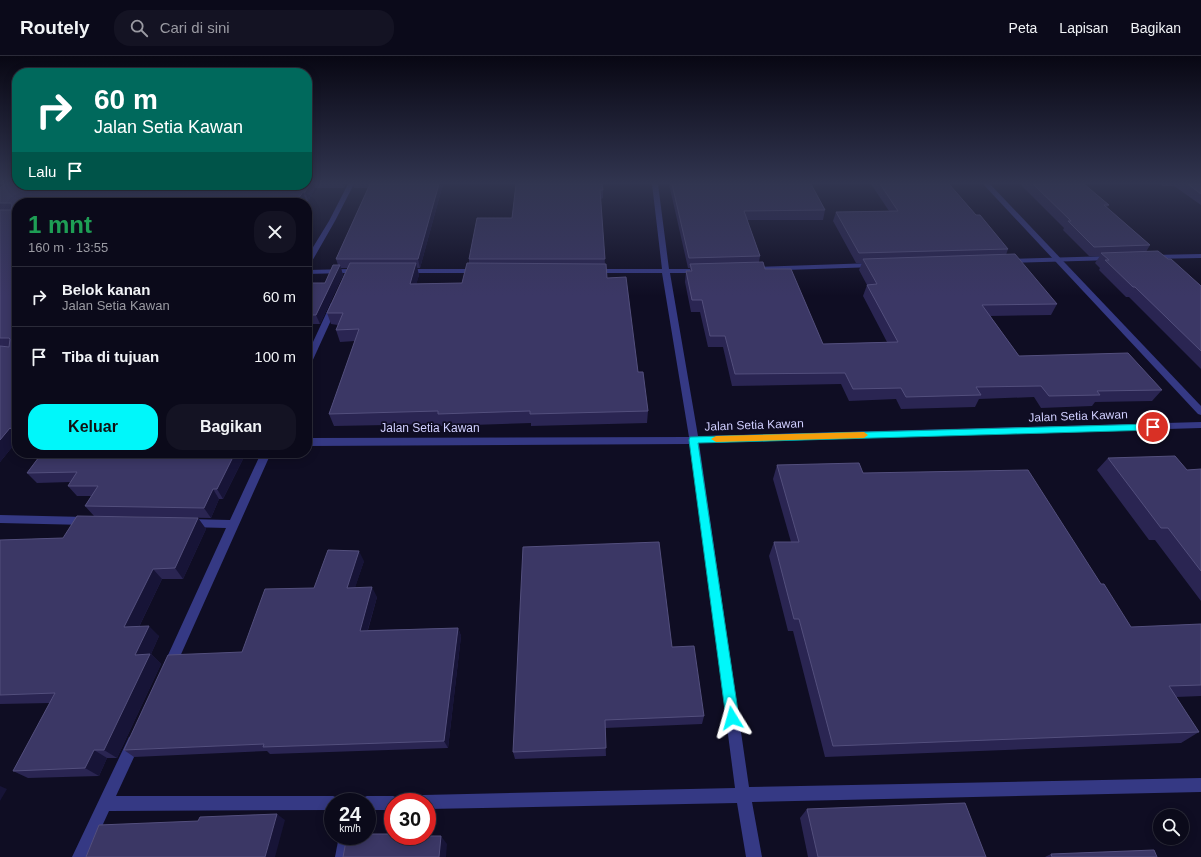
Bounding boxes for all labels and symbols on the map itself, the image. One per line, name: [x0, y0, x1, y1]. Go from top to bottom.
street label: Jalan Setia Kawan: [1028, 407, 1128, 425]
pin: [1136, 410, 1170, 444]
street label: Jalan Setia Kawan: [704, 416, 804, 434]
street label: Jalan Setia Kawan: [380, 421, 480, 435]
position arrow: [711, 697, 753, 739]
speed limit sign: 30: [384, 793, 436, 845]

